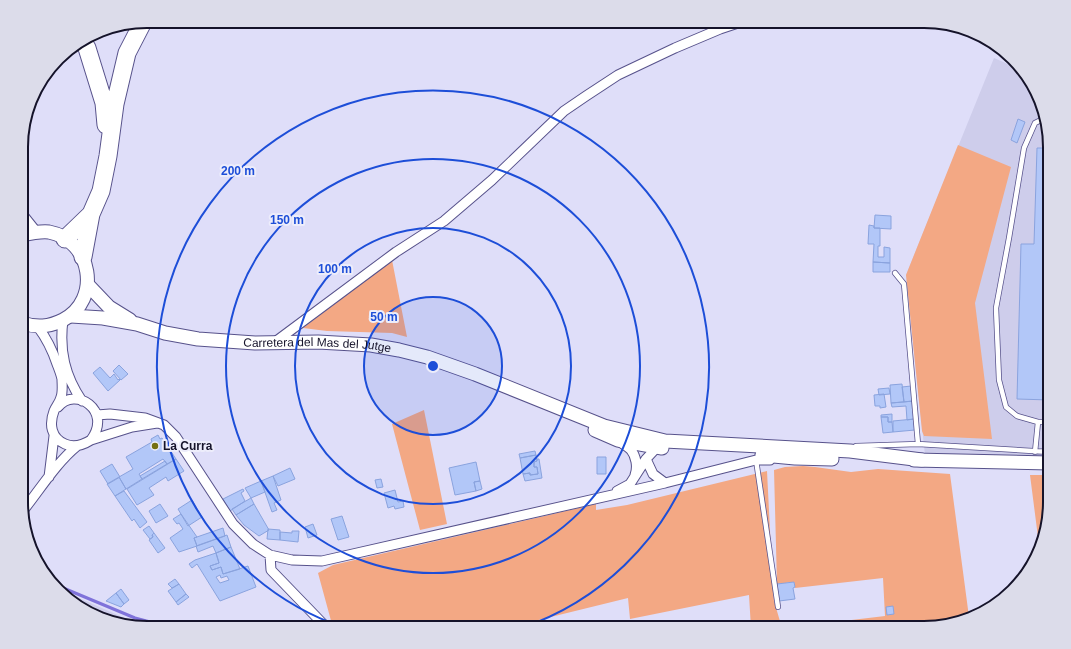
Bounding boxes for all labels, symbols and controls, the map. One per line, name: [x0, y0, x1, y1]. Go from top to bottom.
text: 200 m: [221, 164, 255, 178]
text: 150 m: [270, 213, 304, 227]
text: 100 m: [318, 262, 352, 276]
text: 50 m: [370, 310, 398, 324]
street label: Carretera del Mas del Jutge: [243, 335, 393, 356]
centre of rings: [426, 359, 440, 373]
place label: La Curra: [163, 439, 213, 453]
marker: La Curra: [150, 441, 160, 451]

